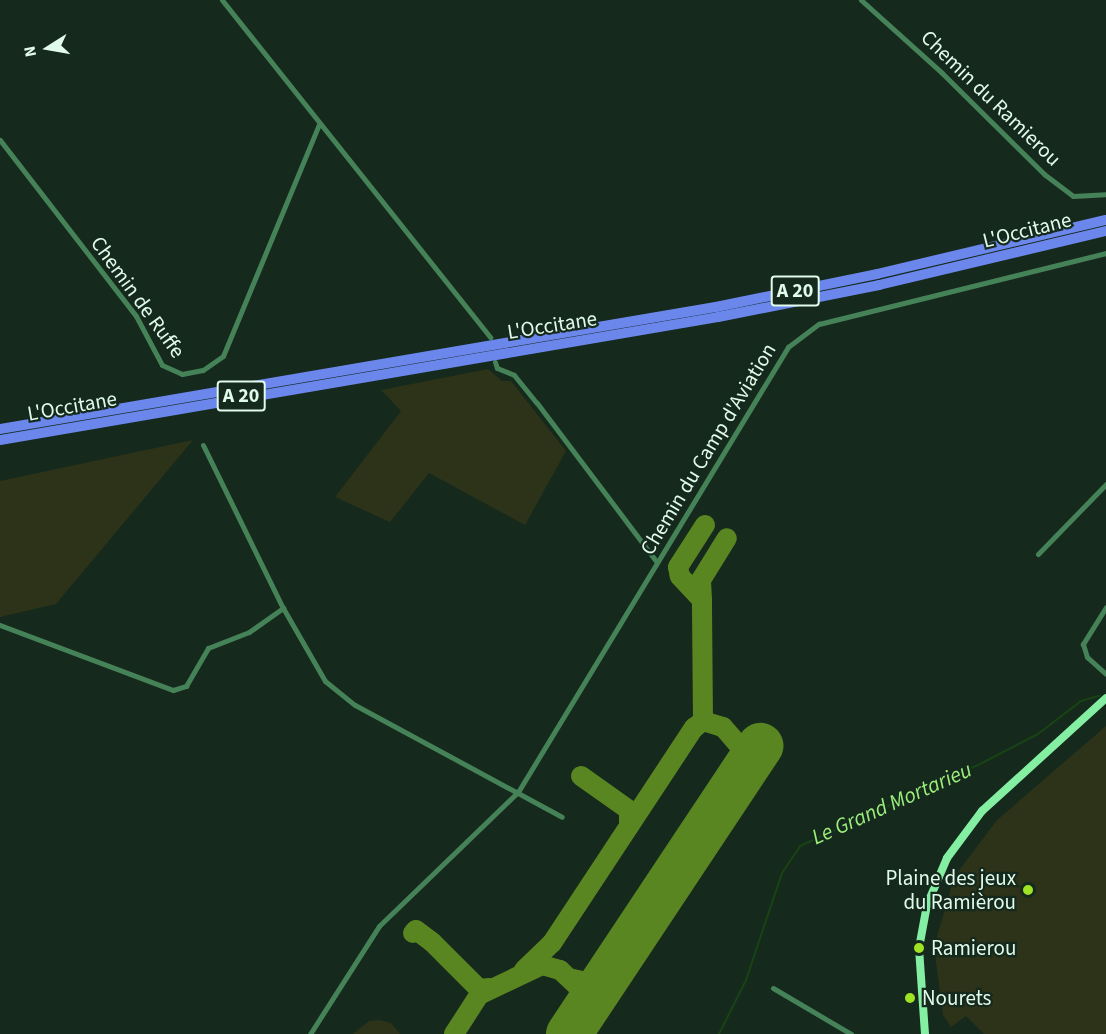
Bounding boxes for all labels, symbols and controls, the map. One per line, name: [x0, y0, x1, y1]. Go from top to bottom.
north arrow: [18, 18, 78, 78]
street label: Chemin du Ramierou: [916, 25, 1066, 171]
text: N: [19, 44, 42, 59]
street label: L'Occitane: [980, 207, 1074, 253]
street label: Chemin de Ruffe: [85, 231, 191, 363]
road number: A 20: [770, 274, 820, 308]
street label: L'Occitane: [505, 305, 599, 345]
street label: Chemin du Camp d'Aviation: [635, 339, 781, 559]
road number: A 20: [216, 379, 266, 413]
street label: L'Occitane: [25, 386, 119, 426]
water label: Le Grand Mortarieu: [808, 757, 976, 851]
place label: Plaine des jeux du Ramièrou: [885, 865, 1016, 915]
marker: Plaine des jeux du Ramièrou: [1021, 883, 1035, 897]
place label: Ramierou: [931, 935, 1016, 961]
marker: Ramierou: [912, 941, 926, 955]
place label: Nourets: [922, 985, 991, 1011]
marker: Nourets: [903, 991, 917, 1005]

